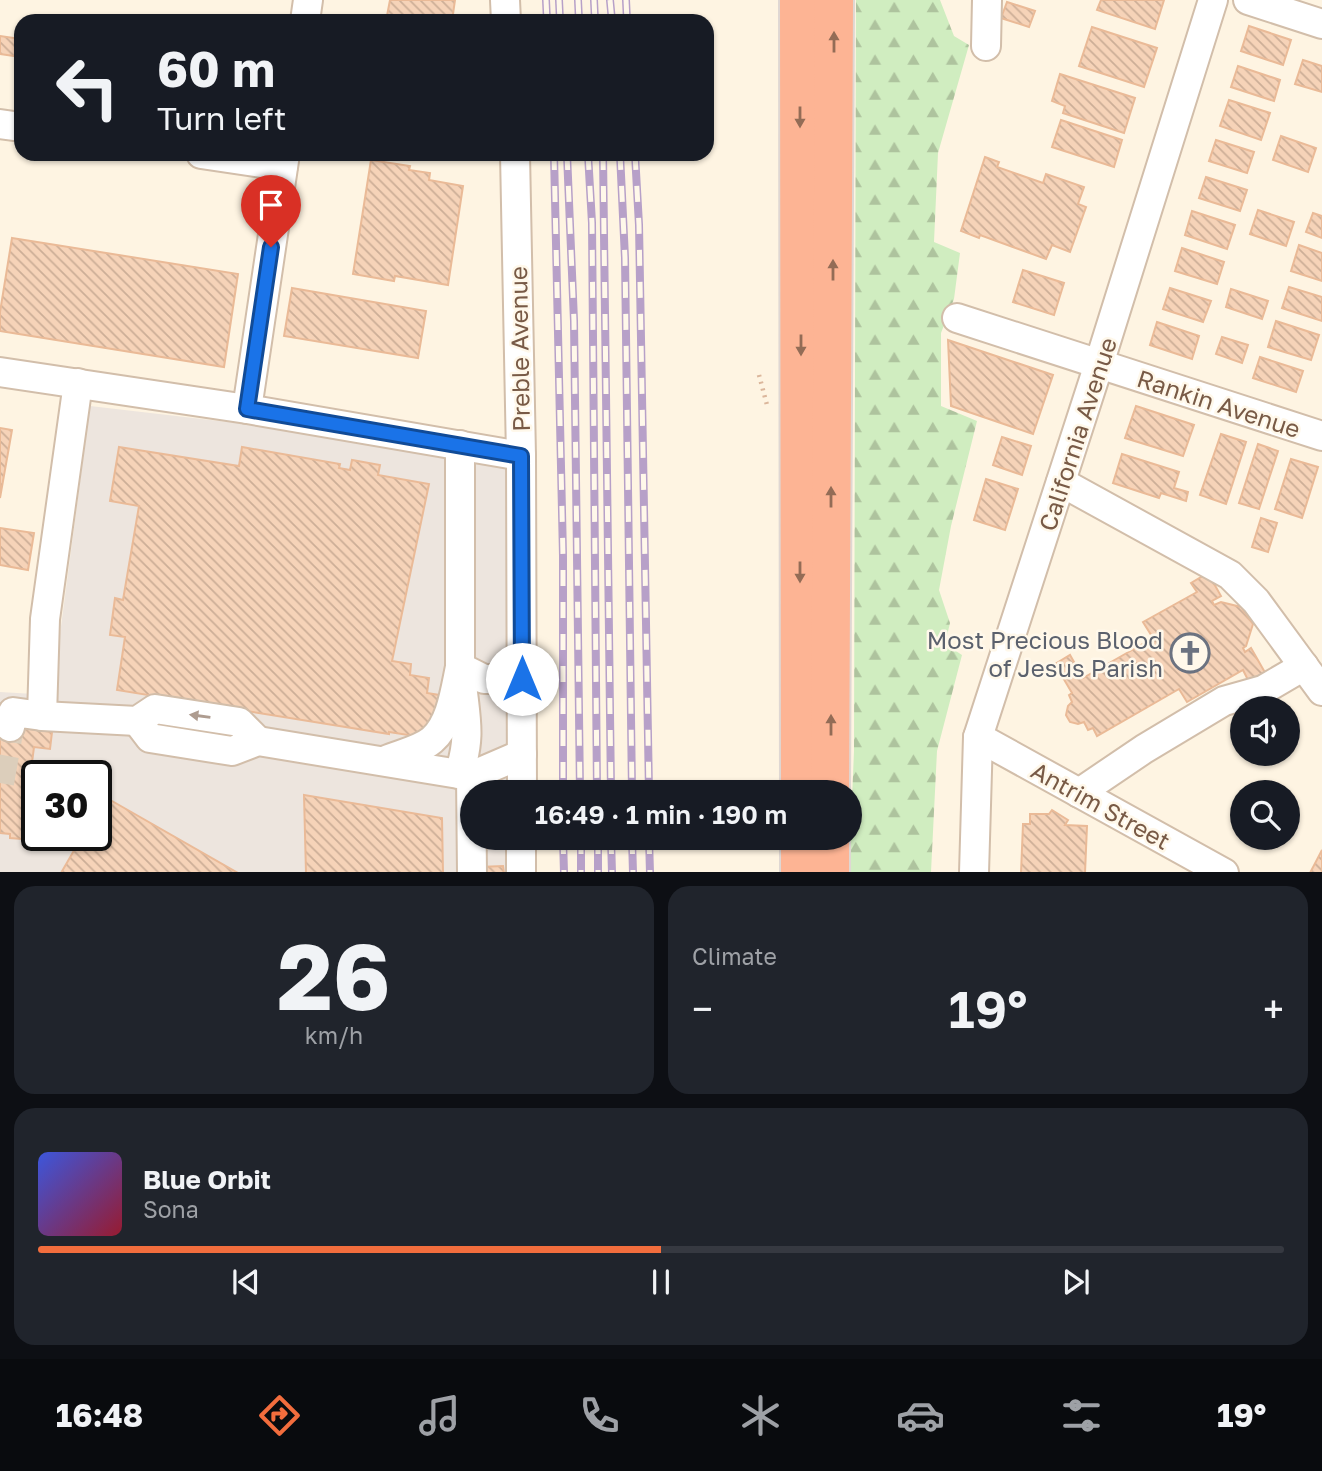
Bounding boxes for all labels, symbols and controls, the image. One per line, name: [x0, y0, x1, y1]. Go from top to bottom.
one-way arrow: [828, 31, 840, 53]
text: 60 m: [157, 39, 275, 98]
icon: left: [42, 42, 133, 133]
text: Turn left: [157, 99, 286, 137]
one-way arrow: [794, 106, 806, 128]
pin: [241, 175, 301, 247]
icon: arrive: [252, 186, 290, 224]
one-way arrow: [827, 258, 839, 280]
street label: Preble Avenue: [503, 266, 535, 432]
one-way arrow: [795, 334, 807, 356]
street label: California Avenue: [1032, 334, 1122, 534]
street label: Rankin Avenue: [1134, 363, 1304, 443]
one-way arrow: [826, 486, 837, 508]
one-way arrow: [794, 561, 806, 583]
place label: Most Precious Blood of Jesus Parish: [927, 625, 1163, 682]
church icon: Most Precious Blood of Jesus Parish: [1169, 632, 1211, 674]
position arrow: [485, 642, 559, 716]
map controls: [1230, 696, 1300, 850]
button: sound: [1230, 696, 1300, 766]
one-way arrow: [189, 710, 211, 721]
one-way arrow: [825, 713, 837, 735]
street label: Antrim Street: [1027, 755, 1175, 855]
speed limit sign: 30: [21, 760, 112, 851]
button: search: [1230, 780, 1300, 850]
text: 16:49 · 1 min · 190 m: [535, 799, 787, 830]
text: 26: [277, 921, 391, 1030]
text: Climate: [692, 942, 777, 970]
text: 19°: [949, 977, 1027, 1039]
text: −: [692, 986, 713, 1031]
text: +: [1263, 986, 1284, 1031]
text: km/h: [305, 1021, 363, 1049]
text: Blue Orbit: [143, 1164, 271, 1195]
text: Sona: [143, 1195, 199, 1223]
icon: previous: [227, 1263, 265, 1301]
icon: pause: [642, 1263, 680, 1301]
icon: next: [1057, 1263, 1095, 1301]
icon: directions: [255, 1391, 304, 1440]
icon: music: [415, 1391, 464, 1440]
icon: phone: [575, 1391, 624, 1440]
icon: climate: [736, 1391, 785, 1440]
icon: car: [896, 1391, 945, 1440]
icon: filters: [1057, 1391, 1106, 1440]
text: 16:48: [56, 1396, 143, 1434]
text: 19°: [1217, 1396, 1266, 1434]

